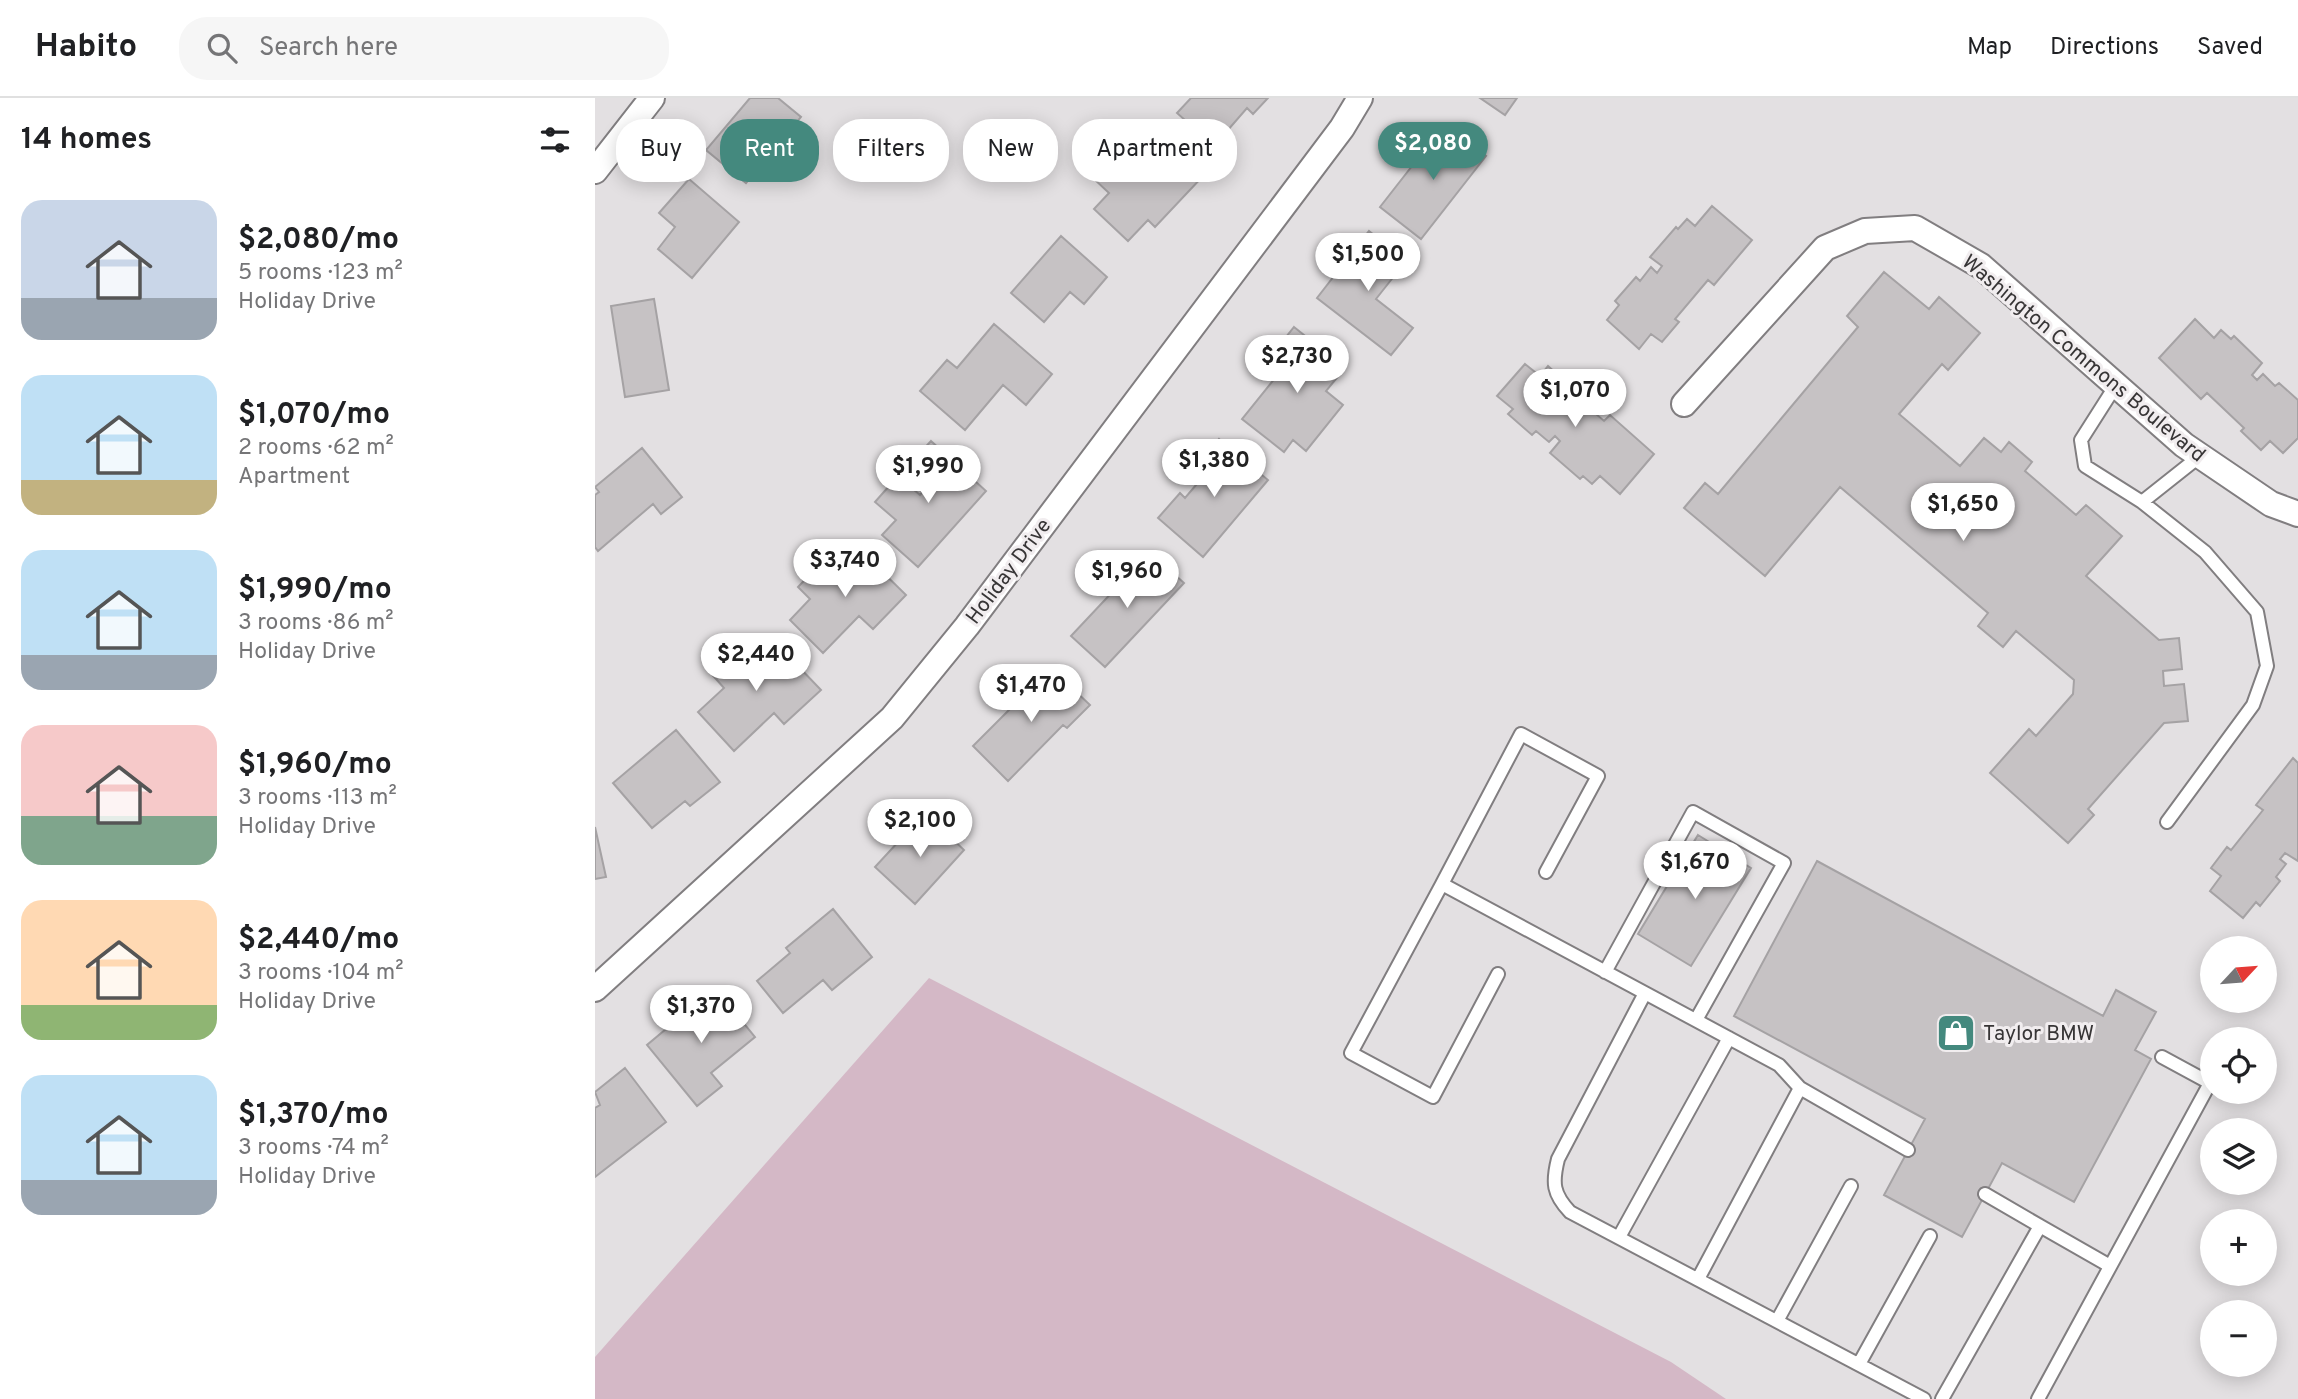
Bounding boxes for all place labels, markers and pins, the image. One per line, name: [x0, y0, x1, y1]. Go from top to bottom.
pin: $2,080: [1376, 122, 1490, 182]
pin: $1,500: [1311, 234, 1425, 293]
pin: $2,730: [1240, 336, 1354, 395]
pin: $1,070: [1518, 370, 1632, 429]
pin: $1,380: [1157, 440, 1271, 499]
pin: $1,990: [871, 446, 985, 505]
pin: $1,650: [1906, 484, 2020, 543]
pin: $3,740: [788, 540, 902, 599]
pin: $1,960: [1070, 550, 1184, 610]
pin: $2,440: [699, 634, 813, 693]
pin: $1,470: [974, 664, 1088, 724]
pin: $2,100: [863, 800, 977, 859]
pin: $1,670: [1638, 842, 1752, 901]
pin: $1,370: [644, 986, 758, 1045]
shop icon: Taylor BMW: [1935, 1012, 1977, 1054]
place label: Taylor BMW: [1983, 1021, 2094, 1048]

